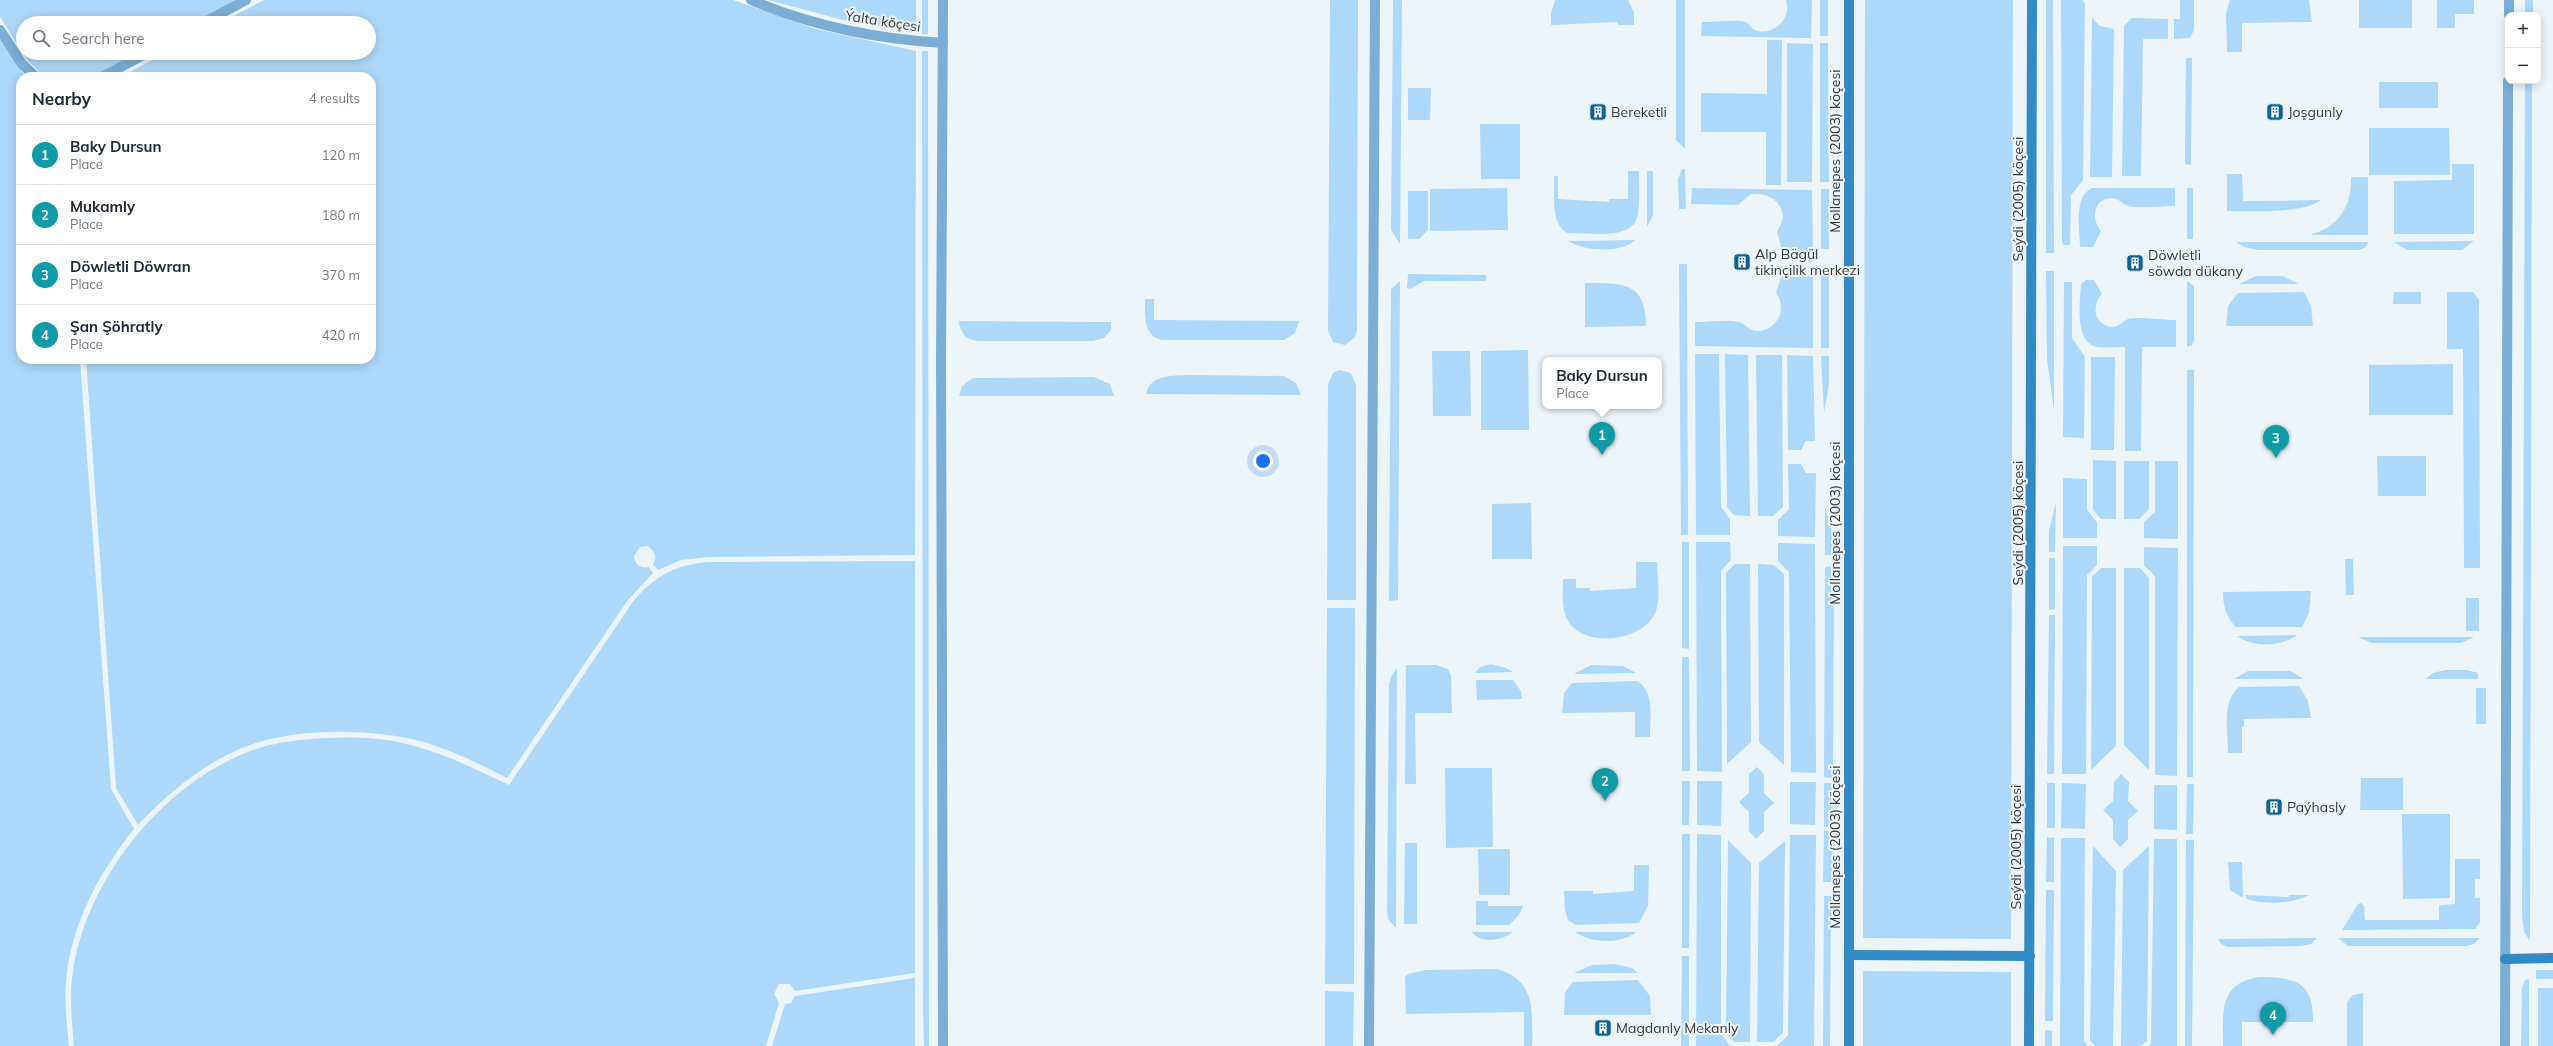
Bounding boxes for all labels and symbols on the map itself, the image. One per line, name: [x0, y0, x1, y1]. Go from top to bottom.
street label: Ýalta köçesi: [843, 6, 922, 36]
street label: Mollanepes (2003) köçesi: [1826, 69, 1844, 233]
building icon: Bereketli: [1588, 102, 1608, 122]
building icon: Joşgunly: [2265, 102, 2285, 122]
place label: Bereketli: [1611, 103, 1667, 121]
place label: Joşgunly: [2288, 103, 2344, 121]
street label: Seýdi (2005) köçesi: [2009, 137, 2027, 261]
place label: Alp Bägül tikinçilik merkezi: [1755, 245, 1860, 279]
place label: Döwletli söwda dükany: [2148, 246, 2244, 280]
building icon: Alp Bägül tikinçilik merkezi: [1732, 252, 1752, 272]
building icon: Döwletli söwda dükany: [2125, 253, 2145, 273]
pin: 1: [1589, 422, 1615, 455]
pin: 3: [2263, 425, 2289, 458]
street label: Mollanepes (2003) köçesi: [1826, 441, 1844, 605]
your location: [1253, 451, 1273, 471]
street label: Seýdi (2005) köçesi: [2009, 461, 2027, 585]
street label: Mollanepes (2003) köçesi: [1826, 765, 1844, 929]
pin: 2: [1592, 768, 1618, 801]
street label: Seýdi (2005) köçesi: [2007, 785, 2025, 909]
building icon: Paýhasly: [2264, 797, 2284, 817]
place label: Paýhasly: [2287, 798, 2346, 816]
pin: 4: [2260, 1002, 2286, 1035]
building icon: Magdanly Mekanly: [1593, 1018, 1613, 1038]
place label: Magdanly Mekanly: [1616, 1019, 1739, 1037]

